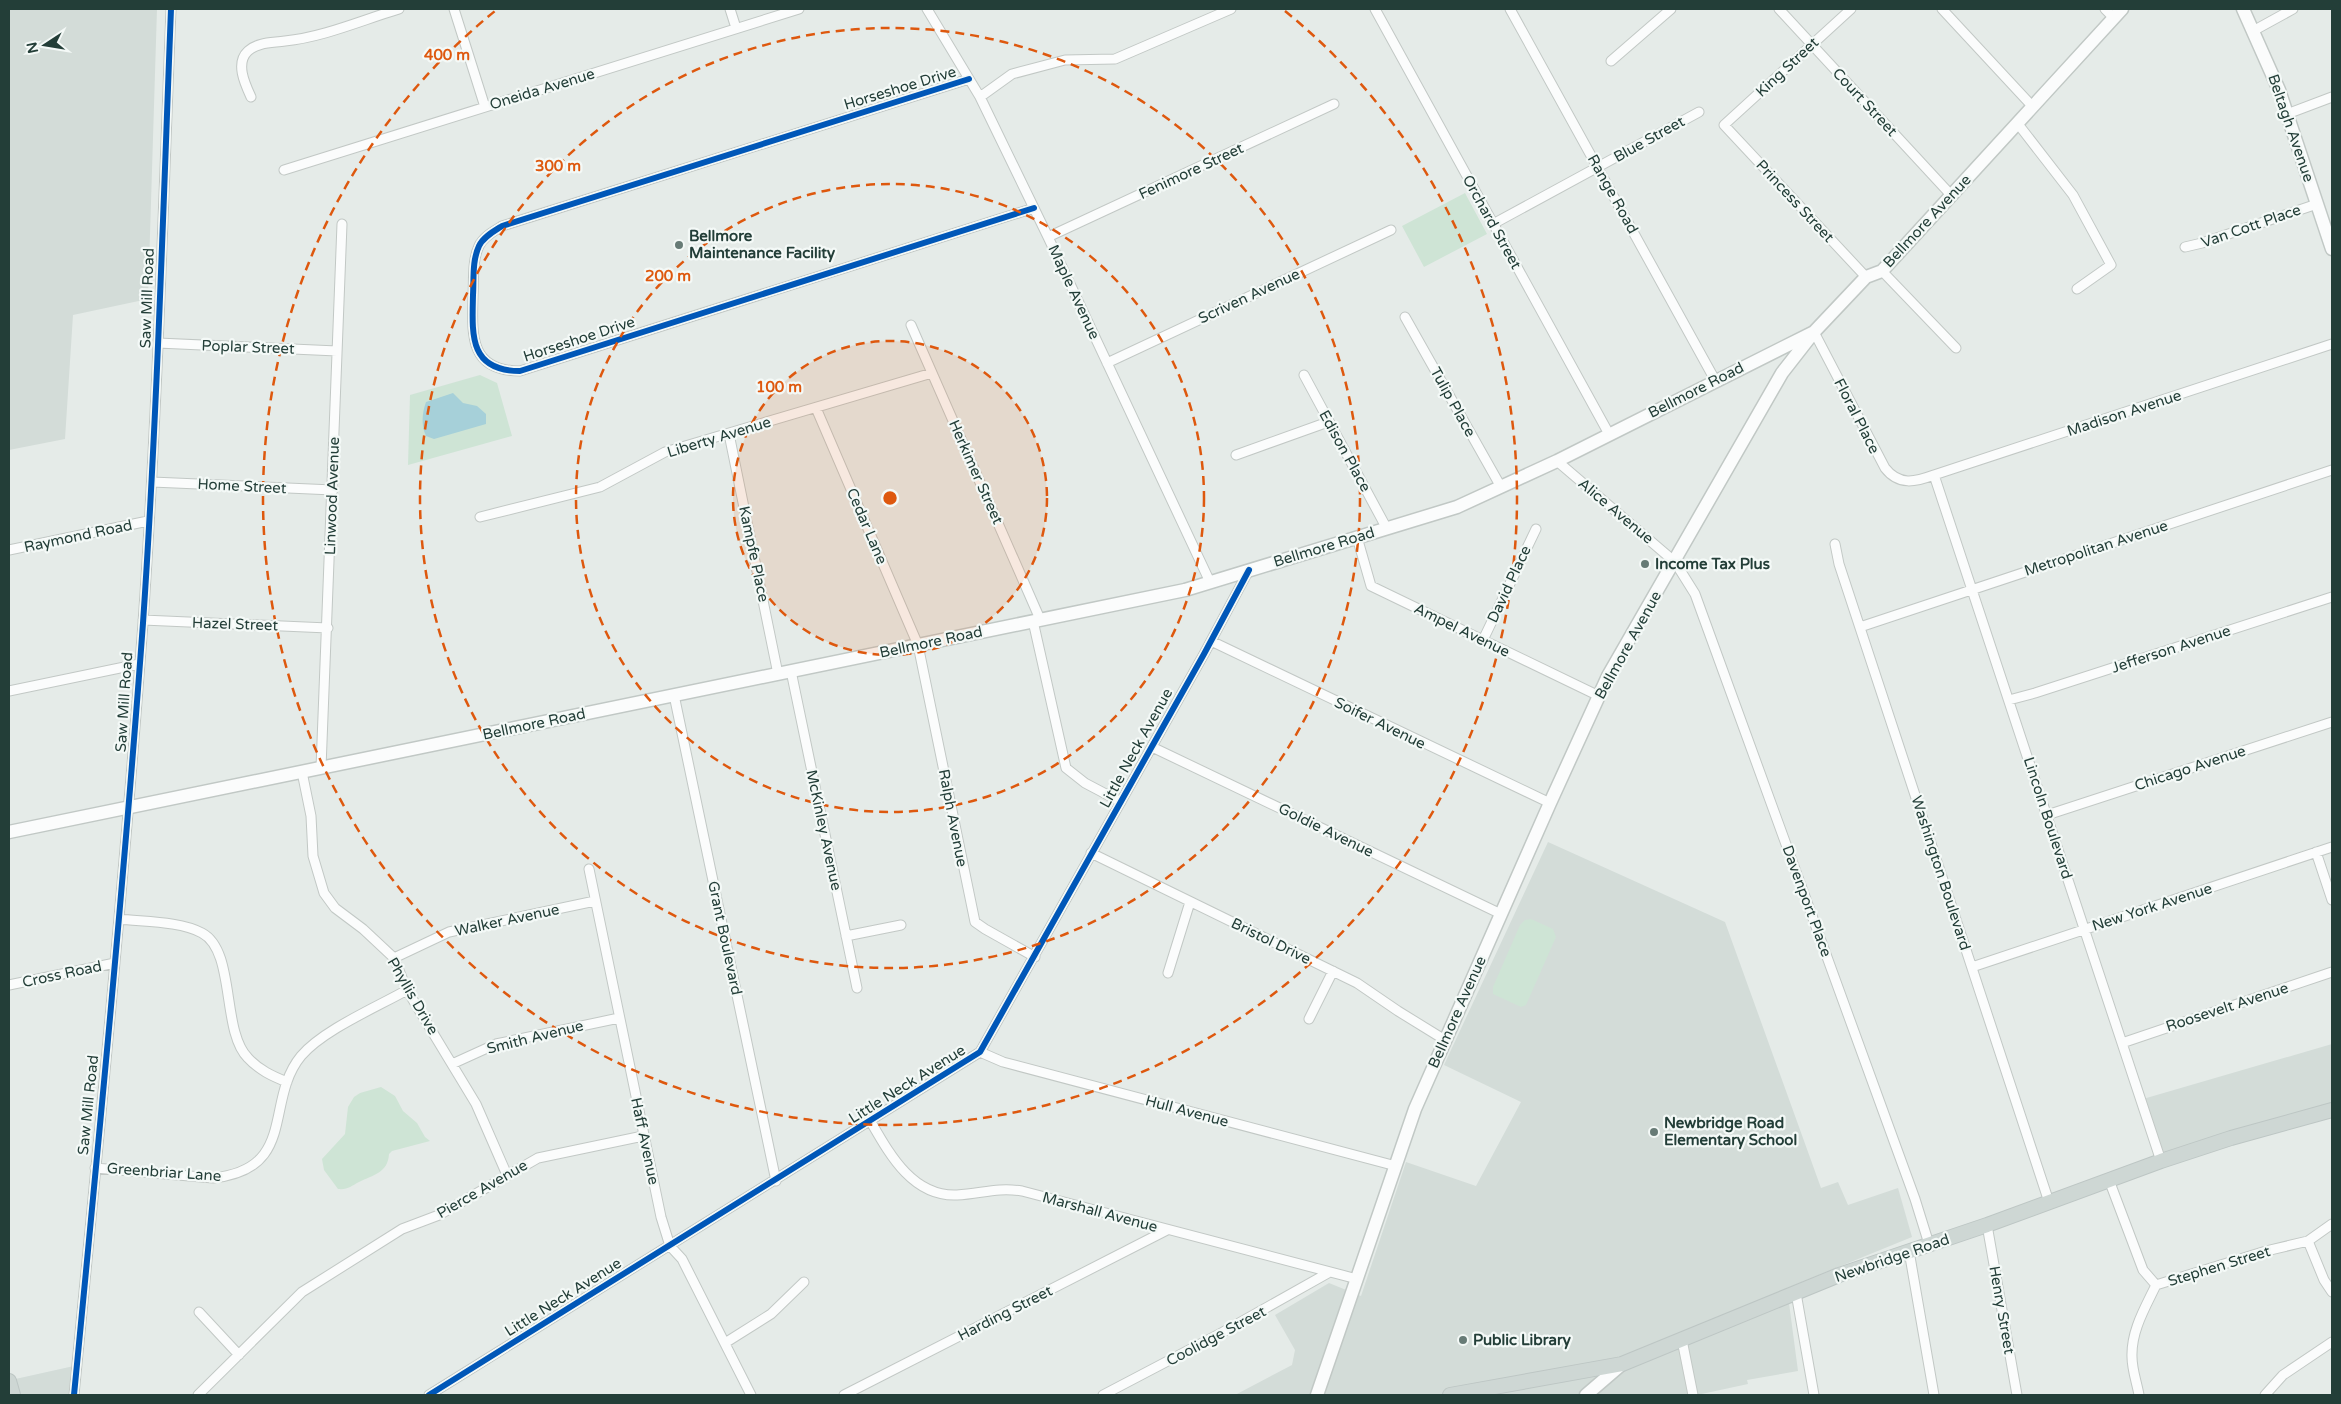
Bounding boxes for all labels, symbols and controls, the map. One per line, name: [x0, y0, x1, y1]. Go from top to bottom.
north arrow: [20, 20, 70, 70]
street label: King Street: [1752, 33, 1822, 101]
text: N: [23, 40, 42, 55]
text: 400 m: [424, 46, 470, 64]
street label: Horseshoe Drive: [842, 62, 958, 114]
street label: Oneida Avenue: [487, 64, 597, 114]
street label: Court Street: [1829, 64, 1901, 140]
street label: Beltagh Avenue: [2264, 72, 2318, 184]
street label: Blue Street: [1610, 112, 1688, 166]
street label: Fenimore Street: [1136, 139, 1246, 203]
street label: Range Road: [1584, 151, 1642, 237]
street label: Princess Street: [1752, 156, 1838, 246]
text: 300 m: [535, 157, 581, 175]
street label: Bellmore Avenue: [1879, 171, 1975, 271]
street label: Orchard Street: [1459, 172, 1525, 272]
street label: Van Cott Place: [2199, 201, 2303, 251]
place label: Bellmore Maintenance Facility: [689, 227, 835, 263]
marker: Bellmore Maintenance Facility: [673, 239, 685, 251]
street label: Maple Avenue: [1044, 242, 1104, 342]
street label: Saw Mill Road: [136, 247, 158, 349]
street label: Scriven Avenue: [1195, 265, 1303, 327]
text: 200 m: [645, 267, 691, 285]
street label: Horseshoe Drive: [521, 312, 637, 366]
street label: Poplar Street: [201, 336, 295, 358]
street label: Bellmore Road: [1645, 358, 1747, 422]
street label: Tulip Place: [1427, 364, 1479, 440]
street label: Floral Place: [1830, 375, 1884, 457]
text: 100 m: [756, 378, 802, 396]
street label: Madison Avenue: [2065, 386, 2183, 440]
street label: Edison Place: [1315, 407, 1375, 495]
street label: Liberty Avenue: [665, 413, 773, 461]
street label: Herkimer Street: [945, 417, 1007, 527]
street label: Linwood Avenue: [321, 436, 343, 556]
street label: Alice Avenue: [1575, 474, 1657, 548]
street label: Home Street: [197, 475, 287, 497]
street label: Cedar Lane: [843, 485, 891, 567]
centre of rings: [881, 489, 899, 507]
street label: Kampfe Place: [735, 504, 773, 604]
street label: Raymond Road: [22, 516, 134, 556]
street label: Metropolitan Avenue: [2022, 516, 2170, 580]
street label: Bellmore Road: [1271, 523, 1377, 571]
street label: David Place: [1483, 543, 1535, 625]
place label: Income Tax Plus: [1655, 555, 1770, 573]
marker: Income Tax Plus: [1639, 558, 1651, 570]
street label: Bellmore Avenue: [1591, 588, 1665, 702]
street label: Ampel Avenue: [1411, 599, 1513, 661]
street label: Hazel Street: [192, 614, 279, 635]
street label: Jefferson Avenue: [2109, 621, 2233, 677]
street label: Bellmore Road: [878, 622, 984, 662]
street label: Saw Mill Road: [112, 651, 136, 753]
street label: Little Neck Avenue: [1096, 685, 1176, 811]
street label: Soifer Avenue: [1331, 693, 1429, 753]
street label: Bellmore Road: [481, 704, 587, 744]
street label: Chicago Avenue: [2132, 742, 2248, 794]
street label: Lincoln Boulevard: [2020, 755, 2076, 881]
street label: McKinley Avenue: [802, 768, 846, 892]
street label: Ralph Avenue: [935, 768, 971, 868]
street label: Washington Boulevard: [1907, 793, 1975, 953]
street label: Goldie Avenue: [1276, 799, 1376, 861]
street label: Davenport Place: [1778, 843, 1836, 959]
street label: Grant Boulevard: [704, 879, 746, 997]
street label: New York Avenue: [2090, 879, 2214, 935]
street label: Walker Avenue: [453, 900, 561, 940]
street label: Bristol Drive: [1228, 914, 1314, 968]
street label: Bellmore Avenue: [1424, 953, 1490, 1071]
street label: Phyllis Drive: [384, 954, 442, 1038]
street label: Cross Road: [21, 957, 103, 991]
street label: Roosevelt Avenue: [2163, 979, 2291, 1035]
street label: Smith Avenue: [485, 1016, 585, 1058]
street label: Little Neck Avenue: [845, 1041, 969, 1127]
street label: Saw Mill Road: [74, 1054, 102, 1156]
street label: Hull Avenue: [1143, 1091, 1231, 1131]
street label: Haff Avenue: [627, 1096, 663, 1186]
place label: Newbridge Road Elementary School: [1664, 1114, 1797, 1150]
marker: Newbridge Road Elementary School: [1648, 1126, 1660, 1138]
street label: Pierce Avenue: [433, 1156, 531, 1222]
street label: Greenbriar Lane: [106, 1159, 222, 1185]
street label: Marshall Avenue: [1040, 1188, 1160, 1236]
street label: Newbridge Road: [1832, 1230, 1952, 1286]
street label: Stephen Street: [2166, 1242, 2273, 1290]
street label: Little Neck Avenue: [501, 1254, 625, 1340]
street label: Henry Street: [1985, 1264, 2019, 1356]
street label: Harding Street: [955, 1281, 1056, 1345]
street label: Coolidge Street: [1163, 1302, 1269, 1370]
place label: Public Library: [1473, 1331, 1571, 1350]
marker: Public Library: [1457, 1334, 1469, 1346]

